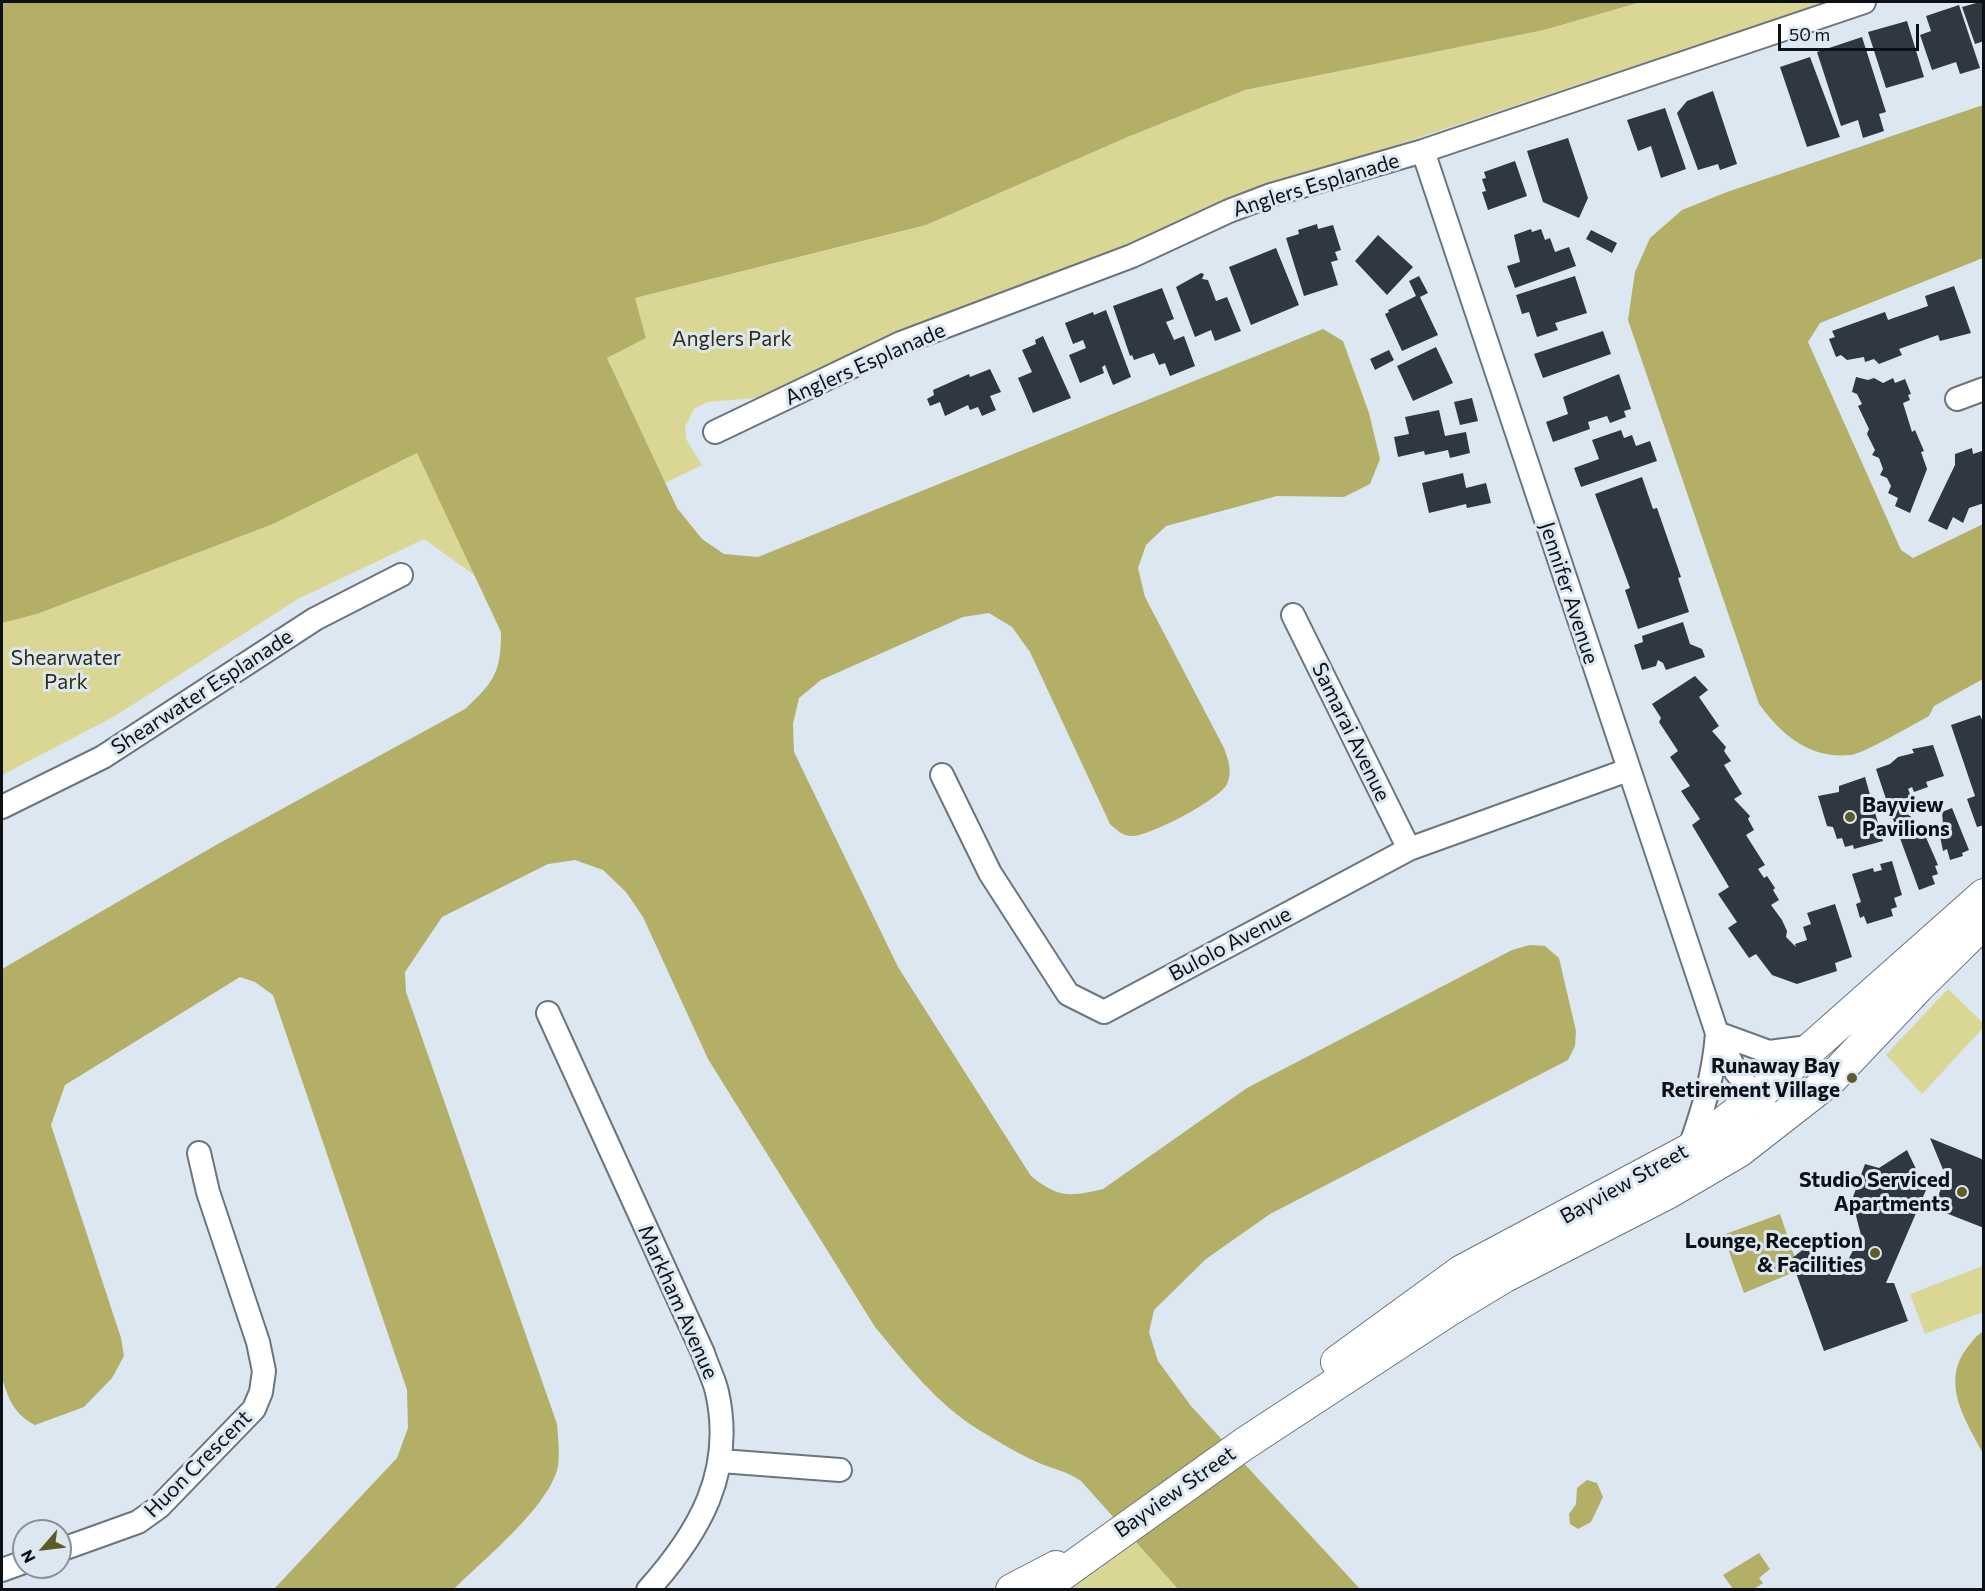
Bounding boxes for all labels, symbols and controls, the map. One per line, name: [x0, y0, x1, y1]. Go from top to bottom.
scale bar: [1781, 12, 1922, 50]
text: 50 m: [1789, 23, 1830, 45]
street label: Anglers Esplanade: [1230, 148, 1402, 222]
street label: Anglers Esplanade: [781, 317, 949, 411]
park label: Anglers Park: [672, 326, 792, 352]
street label: Jennifer Avenue: [1534, 519, 1604, 667]
street label: Shearwater Esplanade: [107, 624, 297, 760]
park label: Shearwater Park: [11, 645, 121, 695]
street label: Samarai Avenue: [1307, 659, 1395, 805]
place label: Bayview Pavilions: [1862, 792, 1950, 842]
marker: Bayview Pavilions: [1843, 810, 1857, 824]
street label: Bulolo Avenue: [1164, 901, 1296, 987]
place label: Runaway Bay Retirement Village: [1661, 1053, 1840, 1103]
marker: Runaway Bay Retirement Village: [1845, 1071, 1859, 1085]
street label: Bayview Street: [1556, 1138, 1692, 1230]
place label: Studio Serviced Apartments: [1799, 1167, 1950, 1217]
marker: Studio Serviced Apartments: [1955, 1185, 1969, 1199]
street label: Markham Avenue: [633, 1221, 723, 1383]
place label: Lounge, Reception & Facilities: [1685, 1228, 1863, 1278]
marker: Lounge, Reception & Facilities: [1868, 1246, 1882, 1260]
street label: Huon Crescent: [139, 1405, 257, 1523]
street label: Bayview Street: [1109, 1441, 1241, 1543]
north arrow: [12, 1519, 72, 1579]
text: N: [16, 1547, 39, 1567]

